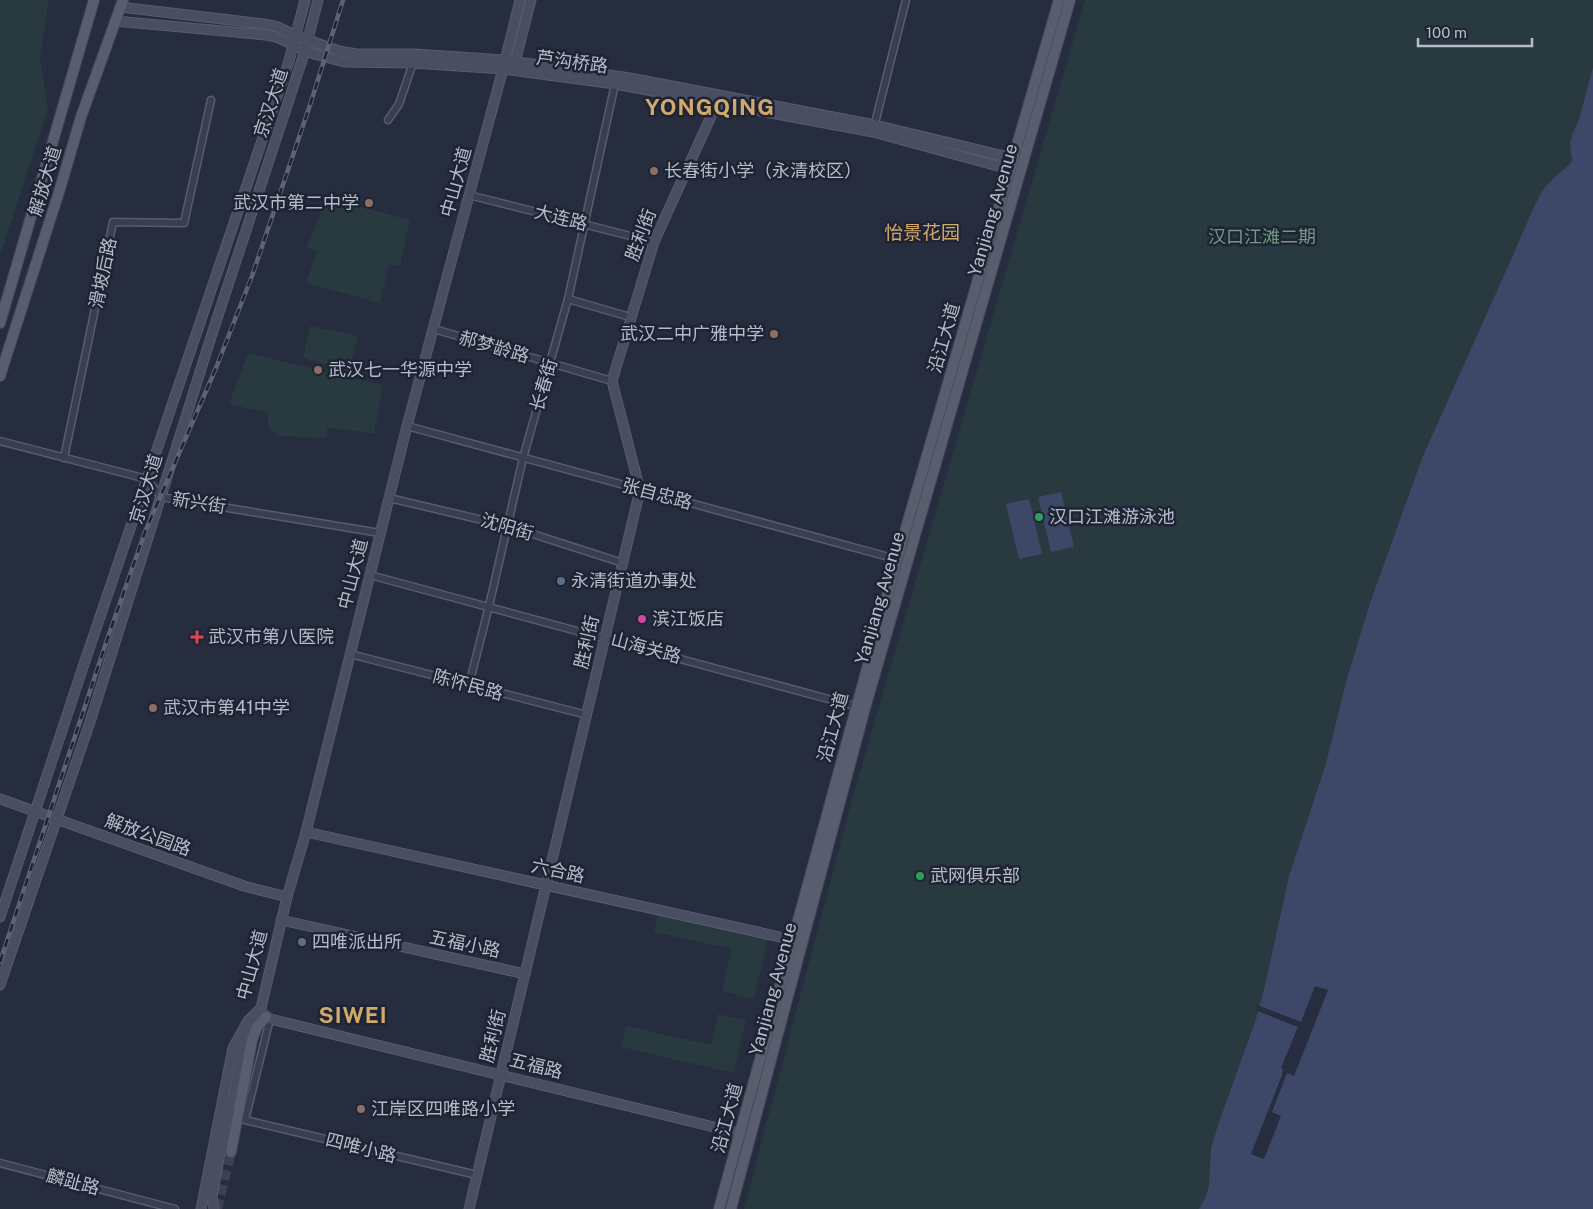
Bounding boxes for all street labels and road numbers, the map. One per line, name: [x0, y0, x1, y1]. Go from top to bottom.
street label: 芦沟桥路: [535, 47, 609, 76]
street label: 京汉大道: [249, 65, 292, 140]
street label: Yanjiang Avenue: [964, 141, 1022, 279]
street label: 解放大道: [24, 143, 65, 218]
street label: 中山大道: [436, 144, 475, 219]
street label: 大连路: [532, 201, 590, 234]
street label: 胜利街: [621, 206, 660, 264]
street label: 滑坡后路: [85, 235, 120, 310]
street label: 沿江大道: [924, 300, 964, 375]
street label: 郝梦龄路: [457, 327, 532, 367]
street label: 长春街: [526, 356, 561, 414]
street label: 京汉大道: [125, 451, 166, 526]
street label: 张自忠路: [620, 474, 695, 513]
street label: 新兴街: [171, 488, 227, 517]
street label: 沈阳街: [478, 509, 536, 544]
street label: Yanjiang Avenue: [851, 529, 909, 667]
street label: 中山大道: [334, 536, 371, 611]
street label: 胜利街: [570, 613, 603, 671]
street label: 山海关路: [609, 628, 684, 667]
street label: 陈怀民路: [431, 665, 506, 704]
street label: 沿江大道: [813, 689, 852, 764]
street label: 解放公园路: [102, 809, 194, 860]
street label: 六合路: [530, 855, 587, 886]
street label: Yanjiang Avenue: [745, 920, 800, 1058]
street label: 五福小路: [428, 926, 503, 961]
street label: 中山大道: [232, 927, 271, 1002]
street label: 胜利街: [476, 1007, 509, 1065]
street label: 五福路: [507, 1049, 565, 1082]
street label: 沿江大道: [707, 1080, 746, 1155]
street label: 四唯小路: [324, 1129, 399, 1166]
street label: 麟趾路: [44, 1164, 102, 1199]

